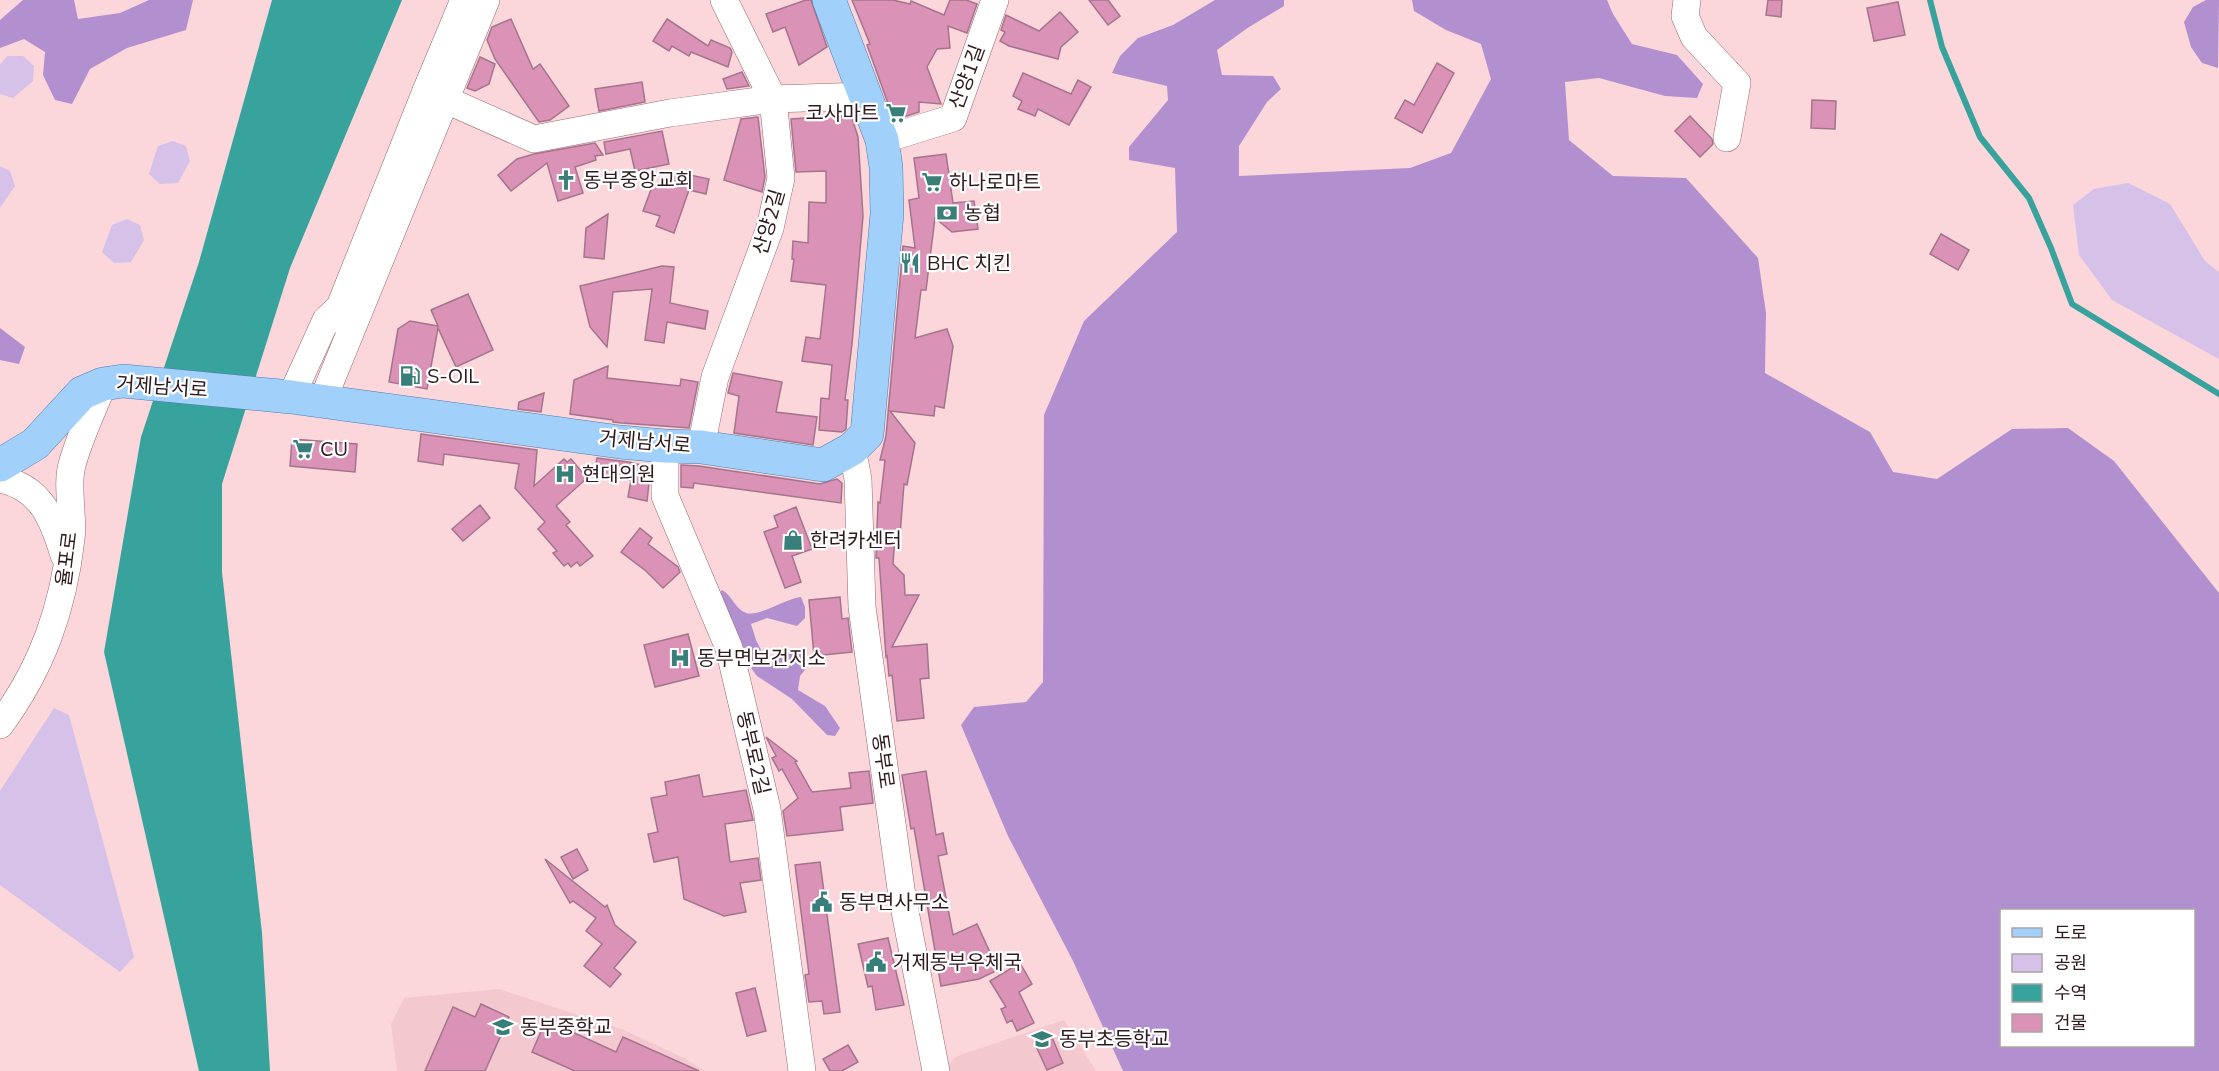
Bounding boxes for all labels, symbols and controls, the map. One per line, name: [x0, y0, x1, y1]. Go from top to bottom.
street label: 산양1길: [943, 41, 991, 113]
place label: 코사마트: [805, 100, 879, 127]
supermarket icon: 코사마트: [884, 101, 908, 125]
place label: 동부중앙교회: [583, 167, 693, 194]
church icon: 동부중앙교회: [554, 168, 578, 192]
place label: 하나로마트: [949, 169, 1041, 196]
supermarket icon: 하나로마트: [920, 170, 944, 194]
street label: 산양2길: [747, 186, 791, 258]
place label: 농협: [964, 200, 1001, 227]
bank icon: 농협: [935, 201, 959, 225]
place label: BHC 치킨: [927, 250, 1011, 277]
restaurant icon: BHC 치킨: [898, 251, 922, 275]
place label: S-OIL: [427, 363, 479, 390]
fuel station icon: S-OIL: [398, 364, 422, 388]
street label: 거제남서로: [115, 370, 209, 404]
street label: 거제남서로: [598, 425, 692, 459]
place label: CU: [320, 436, 348, 463]
supermarket icon: CU: [291, 437, 315, 461]
place label: 현대의원: [582, 461, 656, 488]
hospital icon: 현대의원: [553, 462, 577, 486]
place label: 한려카센터: [810, 527, 902, 554]
shop icon: 한려카센터: [781, 528, 805, 552]
street label: 율포로: [50, 530, 84, 588]
place label: 동부면보건지소: [697, 645, 826, 672]
hospital icon: 동부면보건지소: [668, 646, 692, 670]
street label: 동부로2길: [730, 708, 776, 798]
street label: 동부로: [866, 732, 900, 790]
place label: 동부면사무소: [839, 889, 949, 916]
public building icon: 동부면사무소: [810, 890, 834, 914]
legend: [2000, 909, 2195, 1047]
text: 도로: [2054, 921, 2087, 945]
place label: 거제동부우체국: [893, 949, 1022, 976]
public building icon: 거제동부우체국: [864, 950, 888, 974]
text: 공원: [2054, 951, 2087, 975]
text: 수역: [2054, 981, 2087, 1005]
text: 건물: [2054, 1011, 2087, 1035]
place label: 동부중학교: [520, 1014, 612, 1041]
school or university icon: 동부중학교: [491, 1015, 515, 1039]
place label: 동부초등학교: [1059, 1026, 1169, 1053]
school or university icon: 동부초등학교: [1030, 1027, 1054, 1051]

